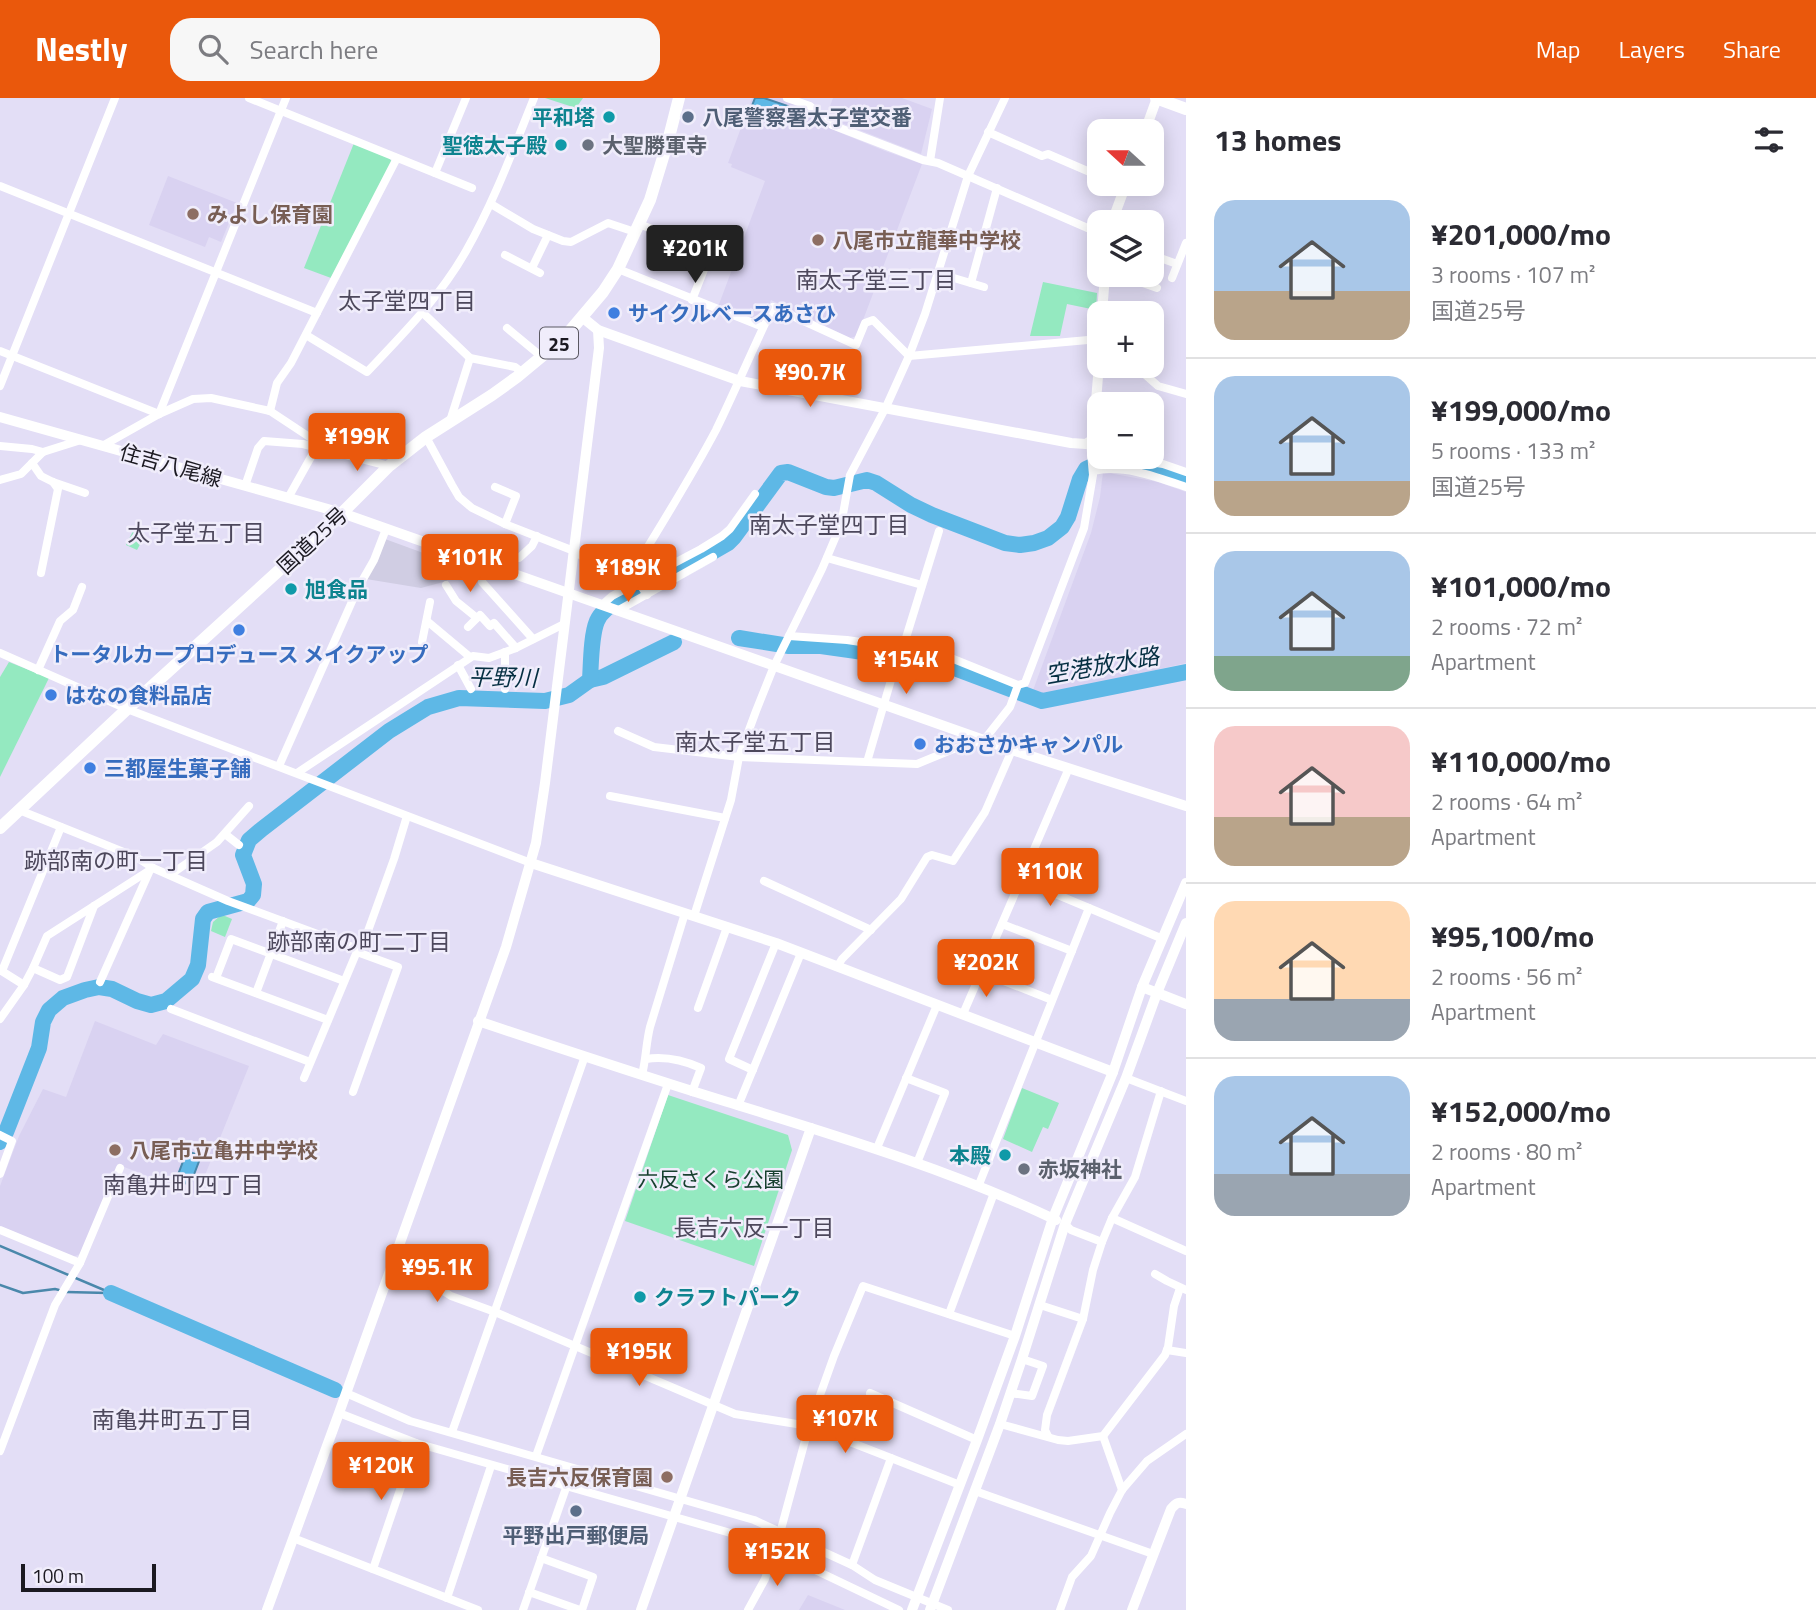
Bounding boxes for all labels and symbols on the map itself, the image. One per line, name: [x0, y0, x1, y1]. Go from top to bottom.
place label: 平和塔: [532, 101, 595, 133]
place label: 八尾警察署太子堂交番: [702, 101, 912, 133]
marker: 平和塔: [601, 109, 617, 125]
marker: 八尾警察署太子堂交番: [680, 109, 696, 125]
north arrow: [1087, 119, 1164, 196]
place label: 聖徳太子殿: [442, 129, 547, 161]
place label: 大聖勝軍寺: [602, 129, 707, 161]
marker: 聖徳太子殿: [553, 137, 569, 153]
marker: 大聖勝軍寺: [580, 137, 596, 153]
place label: みよし保育園: [207, 198, 333, 230]
marker: みよし保育園: [185, 206, 201, 222]
place label: 八尾市立龍華中学校: [832, 224, 1021, 256]
pin: ¥201K: [646, 226, 744, 285]
marker: 八尾市立龍華中学校: [810, 232, 826, 248]
district label: 南太子堂三丁目: [796, 262, 957, 297]
district label: 太子堂四丁目: [338, 283, 476, 318]
place label: サイクルベースあさひ: [628, 297, 836, 329]
marker: サイクルベースあさひ: [606, 305, 622, 321]
road number: 25: [540, 328, 578, 358]
pin: ¥90.7K: [753, 350, 867, 409]
pin: ¥199K: [308, 414, 406, 473]
street label: 住吉八尾線: [116, 435, 226, 495]
street label: 国道25号: [269, 499, 355, 581]
district label: 南太子堂四丁目: [749, 507, 910, 542]
district label: 太子堂五丁目: [127, 515, 265, 550]
pin: ¥101K: [421, 534, 519, 594]
pin: ¥189K: [579, 545, 677, 604]
place label: 旭食品: [305, 573, 368, 605]
marker: 旭食品: [283, 581, 299, 597]
marker: トータルカープロデュース メイクアップ: [231, 622, 247, 638]
pin: ¥154K: [857, 636, 955, 696]
water label: 空港放水路: [1042, 637, 1164, 692]
place label: トータルカープロデュース メイクアップ: [49, 638, 429, 670]
water label: 平野川: [468, 659, 541, 695]
place label: はなの食料品店: [65, 679, 212, 711]
marker: はなの食料品店: [43, 687, 59, 703]
district label: 南太子堂五丁目: [675, 724, 836, 759]
place label: おおさかキャンパル: [934, 728, 1123, 760]
marker: おおさかキャンパル: [912, 736, 928, 752]
place label: 三都屋生菓子舗: [104, 752, 251, 784]
marker: 三都屋生菓子舗: [82, 760, 98, 776]
district label: 跡部南の町一丁目: [24, 843, 208, 878]
pin: ¥110K: [1001, 848, 1099, 908]
district label: 跡部南の町二丁目: [267, 924, 451, 959]
pin: ¥202K: [937, 940, 1035, 999]
place label: 八尾市立亀井中学校: [129, 1134, 318, 1166]
place label: 本殿: [949, 1139, 991, 1171]
marker: 八尾市立亀井中学校: [107, 1142, 123, 1158]
marker: 本殿: [997, 1147, 1013, 1163]
place label: 赤坂神社: [1038, 1153, 1122, 1185]
marker: 赤坂神社: [1016, 1161, 1032, 1177]
park label: 六反さくら公園: [638, 1163, 785, 1195]
district label: 南亀井町四丁目: [103, 1167, 264, 1202]
district label: 長吉六反一丁目: [674, 1210, 835, 1245]
pin: ¥95.1K: [380, 1244, 494, 1304]
place label: クラフトパーク: [654, 1281, 801, 1313]
marker: クラフトパーク: [632, 1289, 648, 1305]
pin: ¥195K: [590, 1328, 688, 1388]
pin: ¥107K: [796, 1396, 894, 1455]
district label: 南亀井町五丁目: [92, 1402, 253, 1437]
pin: ¥120K: [332, 1442, 430, 1502]
place label: 長吉六反保育園: [506, 1461, 653, 1493]
marker: 長吉六反保育園: [659, 1469, 675, 1485]
marker: 平野出戸郵便局: [568, 1503, 584, 1519]
place label: 平野出戸郵便局: [503, 1519, 650, 1551]
pin: ¥152K: [728, 1528, 826, 1588]
scale bar: [21, 1561, 156, 1593]

